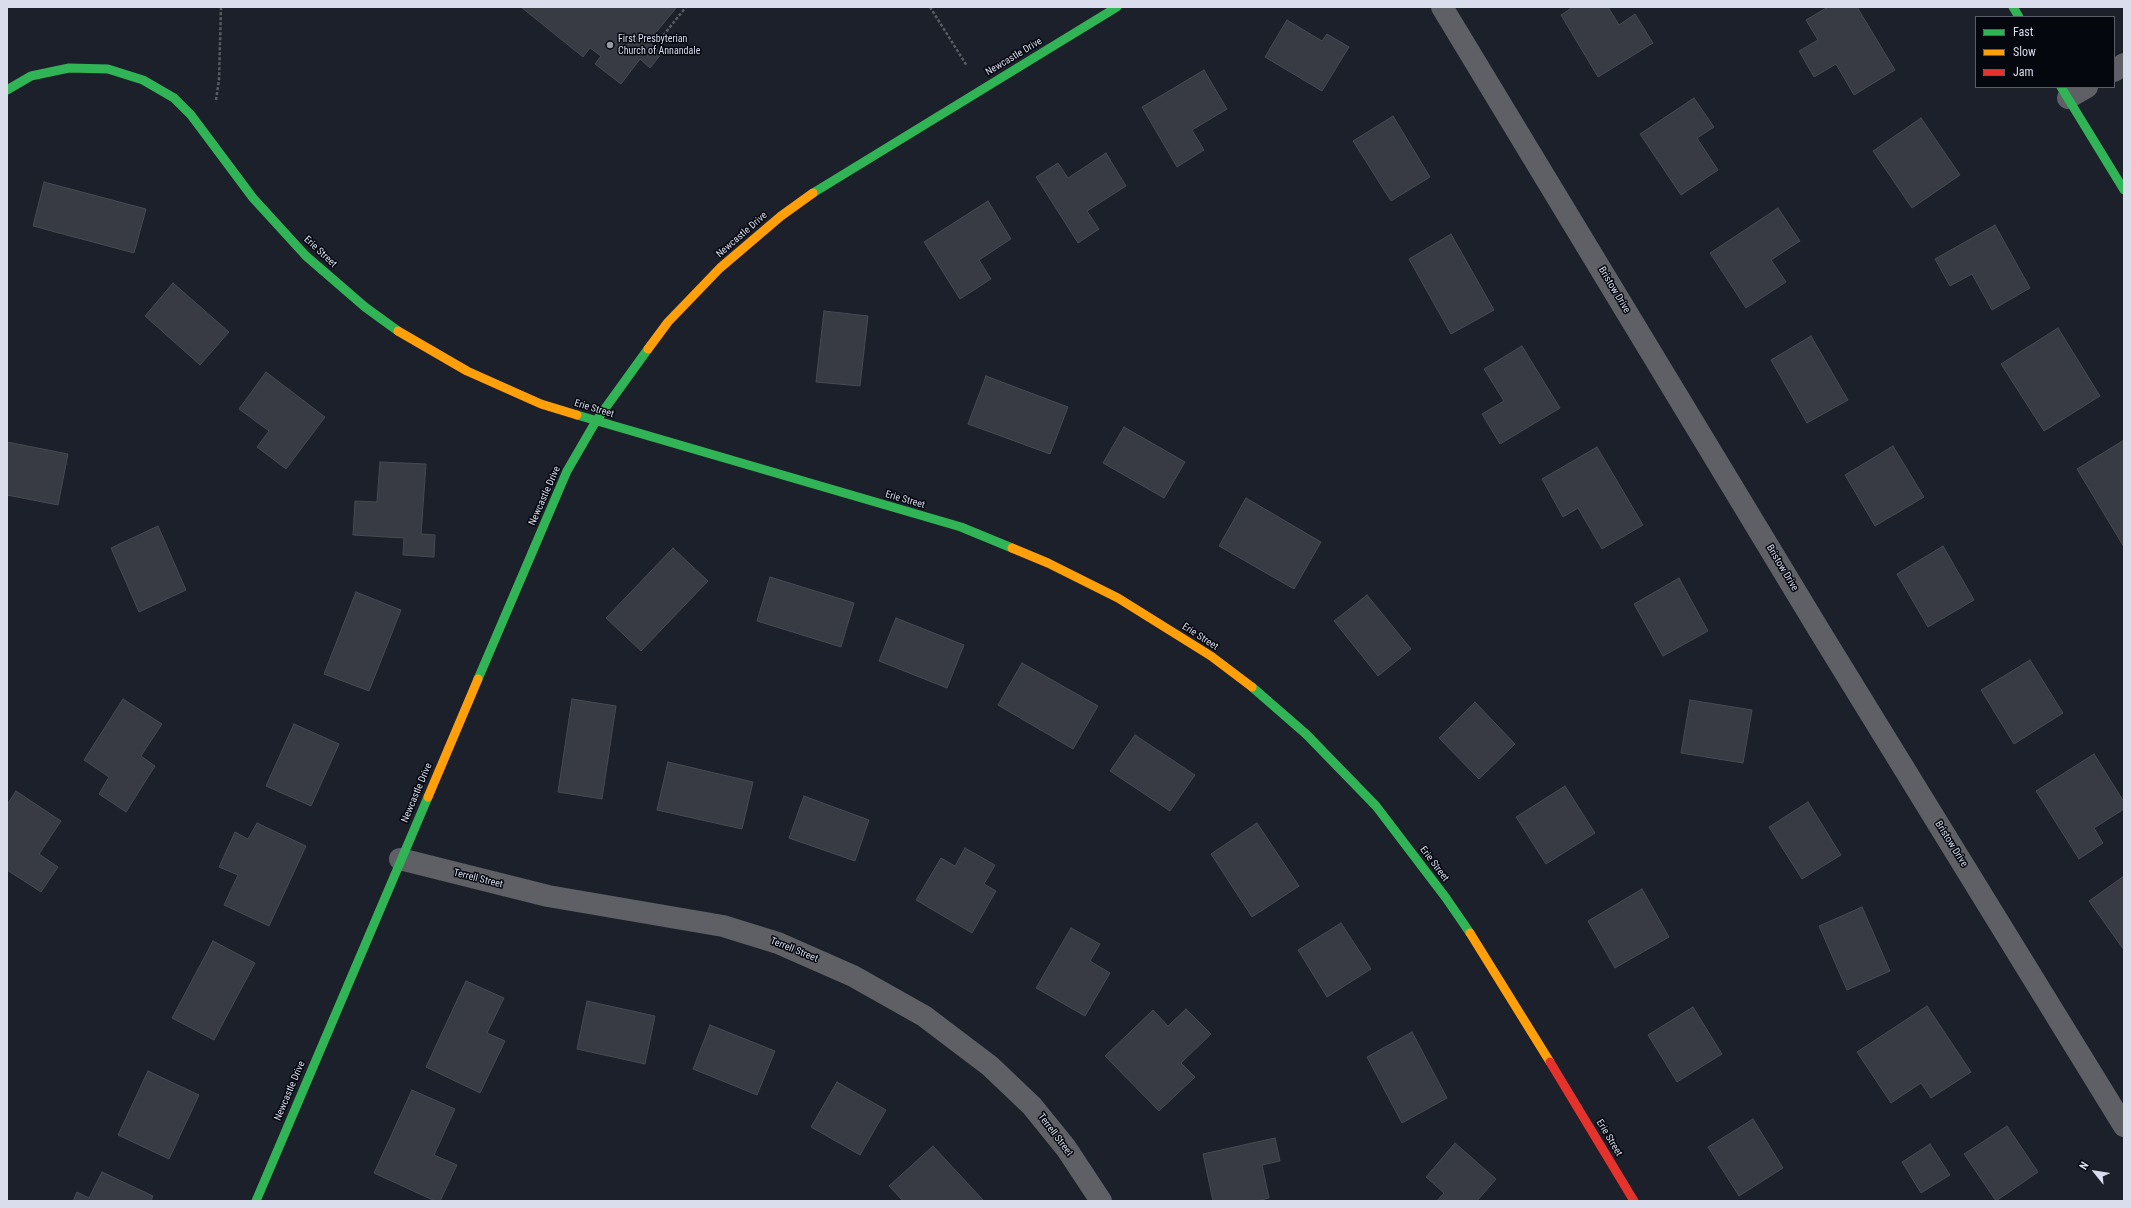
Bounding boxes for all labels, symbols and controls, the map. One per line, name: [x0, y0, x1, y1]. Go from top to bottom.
legend: [1975, 16, 2115, 88]
text: Fast: [2013, 25, 2033, 39]
place label: First Presbyterian Church of Annandale: [618, 33, 700, 56]
street label: Newcastle Drive: [984, 35, 1044, 79]
marker: First Presbyterian Church of Annandale: [605, 40, 615, 50]
text: Slow: [2013, 45, 2036, 59]
text: Jam: [2013, 65, 2034, 79]
street label: Newcastle Drive: [714, 210, 770, 260]
street label: Erie Street: [301, 234, 339, 270]
street label: Bristow Drive: [1595, 265, 1633, 315]
street label: Erie Street: [573, 397, 615, 421]
street label: Newcastle Drive: [527, 465, 563, 527]
street label: Erie Street: [884, 489, 926, 511]
street label: Bristow Drive: [1763, 543, 1801, 593]
street label: Erie Street: [1180, 621, 1220, 653]
street label: Newcastle Drive: [399, 761, 435, 825]
street label: Bristow Drive: [1932, 819, 1970, 869]
street label: Erie Street: [1417, 844, 1451, 884]
street label: Terrell Street: [452, 867, 504, 891]
street label: Terrell Street: [768, 935, 820, 965]
street label: Newcastle Drive: [272, 1059, 308, 1123]
street label: Terrell Street: [1035, 1111, 1075, 1159]
street label: Erie Street: [1593, 1117, 1625, 1159]
north arrow: [2075, 1152, 2115, 1192]
text: N: [2077, 1160, 2091, 1172]

